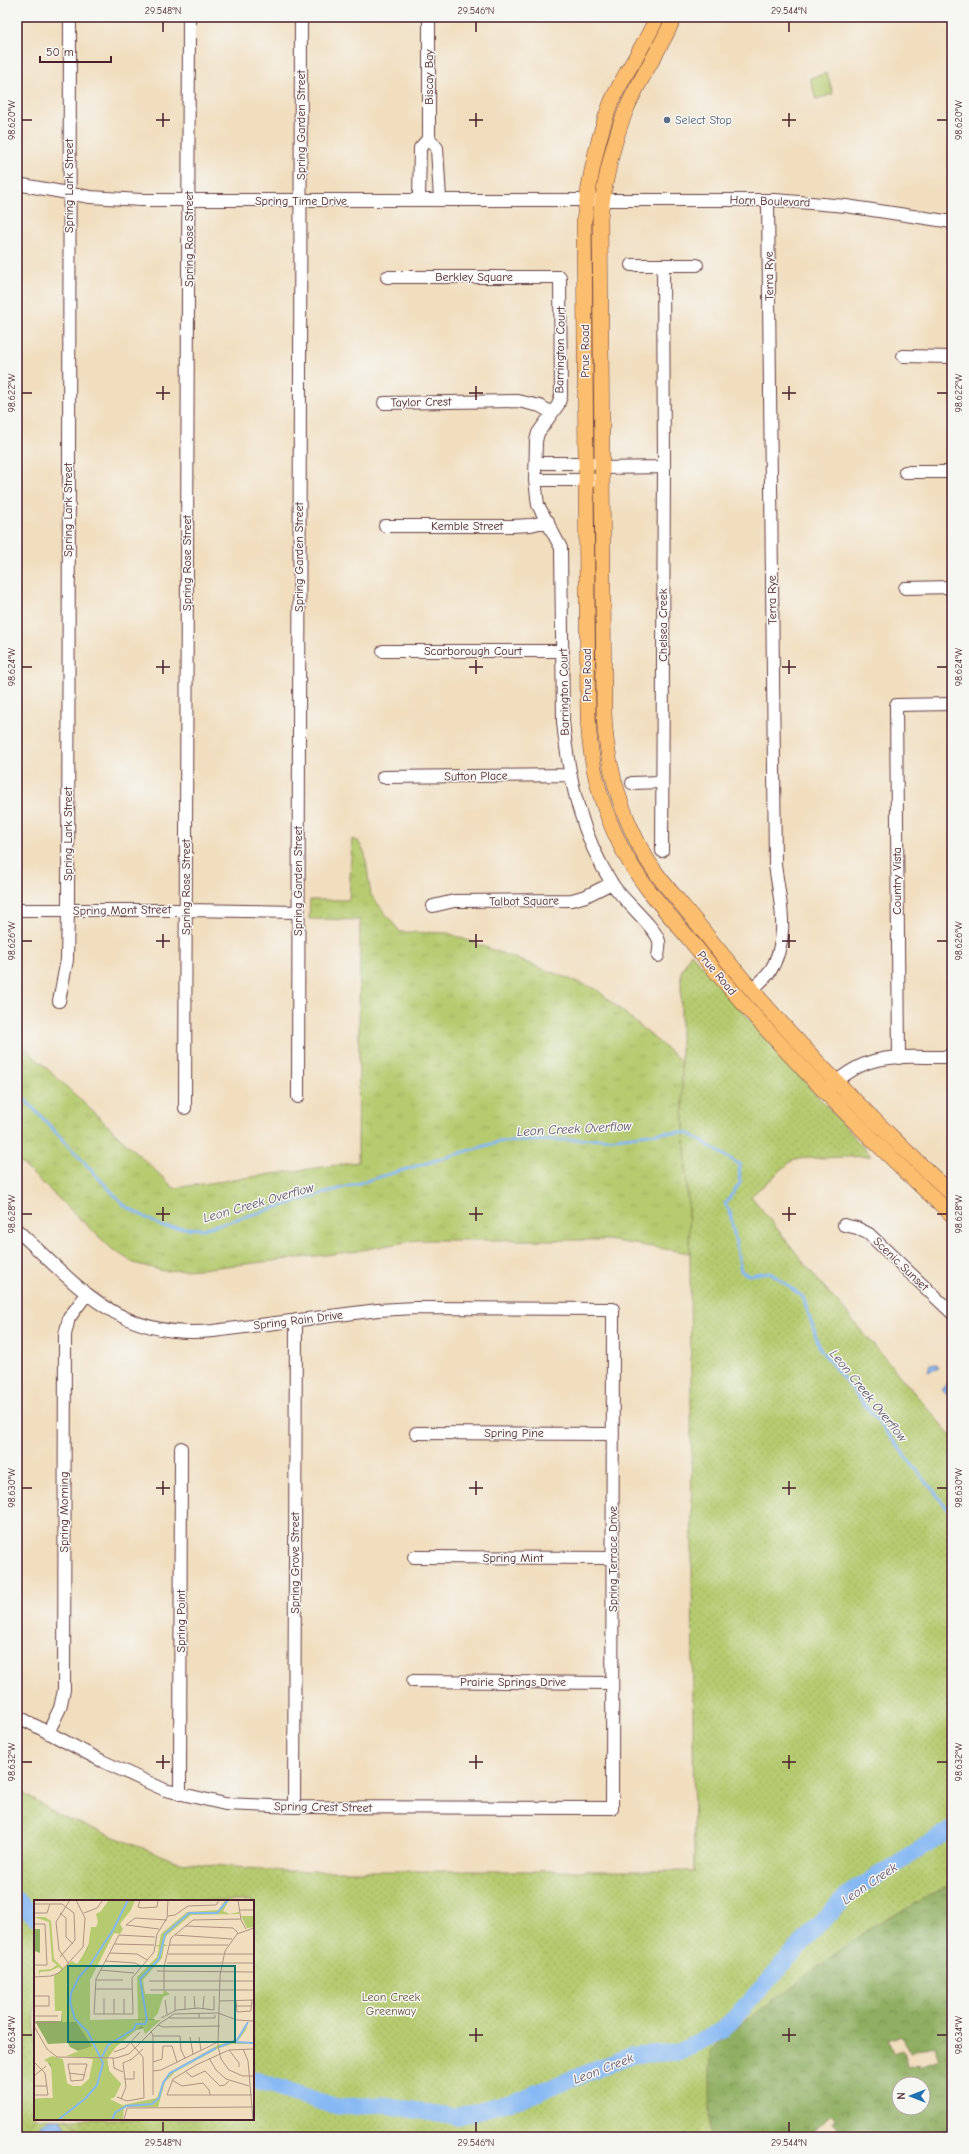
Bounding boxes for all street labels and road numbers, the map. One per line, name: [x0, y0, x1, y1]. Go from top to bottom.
street label: Biscay Bay: [422, 49, 436, 105]
street label: Spring Garden Street: [294, 70, 308, 180]
street label: Spring Lark Street: [62, 138, 76, 233]
street label: Spring Rose Street: [182, 191, 196, 287]
street label: Horn Boulevard: [729, 193, 811, 209]
street label: Spring Time Drive: [255, 194, 347, 208]
street label: Terra Rye: [762, 251, 776, 301]
street label: Berkley Square: [435, 270, 513, 284]
street label: Barrington Court: [552, 306, 568, 394]
street label: Prue Road: [578, 324, 592, 378]
street label: Taylor Crest: [390, 394, 452, 410]
street label: Spring Lark Street: [61, 462, 75, 557]
street label: Spring Garden Street: [292, 502, 306, 612]
street label: Spring Rose Street: [180, 515, 194, 611]
street label: Kemble Street: [431, 519, 503, 533]
street label: Terra Rye: [765, 575, 779, 625]
street label: Chelsea Creek: [656, 588, 670, 662]
street label: Scarborough Court: [424, 644, 523, 658]
street label: Barrington Court: [556, 648, 572, 736]
street label: Prue Road: [580, 648, 594, 702]
street label: Sutton Place: [444, 768, 508, 784]
street label: Spring Lark Street: [61, 786, 75, 881]
street label: Spring Garden Street: [291, 826, 305, 936]
street label: Spring Rose Street: [179, 839, 193, 935]
street label: Country Vista: [890, 847, 904, 915]
street label: Talbot Square: [489, 893, 559, 909]
street label: Spring Mont Street: [73, 902, 172, 918]
street label: Prue Road: [694, 948, 740, 998]
street label: Scenic Sunset: [870, 1234, 932, 1294]
street label: Spring Rain Drive: [253, 1308, 343, 1332]
street label: Spring Pine: [484, 1426, 544, 1440]
street label: Spring Morning: [57, 1471, 71, 1553]
street label: Spring Terrace Drive: [606, 1506, 620, 1612]
street label: Spring Grove Street: [288, 1512, 302, 1614]
street label: Spring Mint: [483, 1551, 544, 1565]
street label: Spring Point: [174, 1589, 188, 1652]
street label: Prairie Springs Drive: [460, 1675, 566, 1689]
street label: Spring Crest Street: [274, 1799, 373, 1815]

